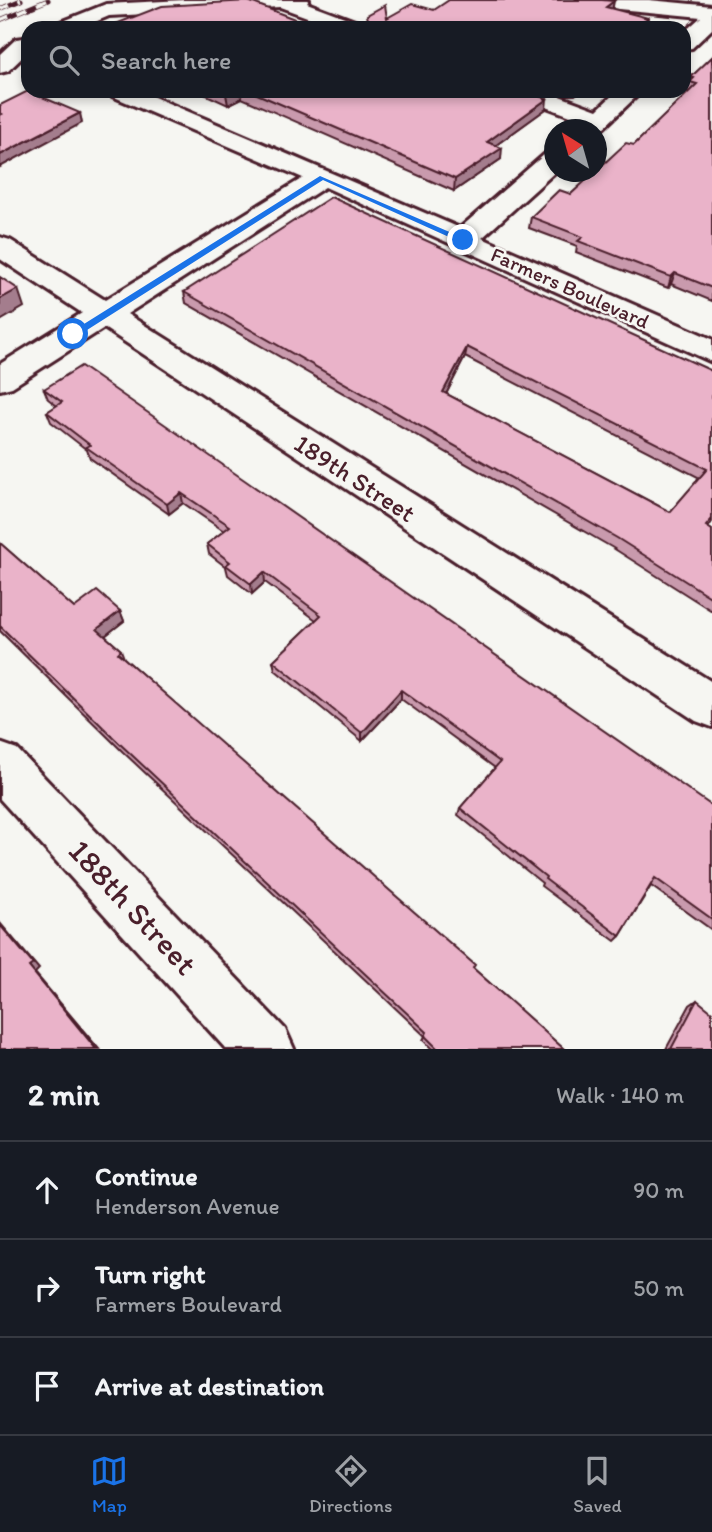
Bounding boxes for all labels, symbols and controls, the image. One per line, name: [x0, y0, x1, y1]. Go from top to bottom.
search box: [21, 21, 691, 98]
icon: search: [45, 41, 83, 79]
text: Search here: [101, 44, 231, 76]
north arrow: [544, 119, 607, 182]
route end: [447, 224, 478, 255]
street label: Farmers Boulevard: [487, 241, 653, 334]
route start: [57, 318, 88, 349]
street label: 189th Street: [288, 427, 422, 529]
street label: 188th Street: [61, 832, 205, 982]
text: 2 min: [28, 1076, 99, 1113]
text: Walk · 140 m: [556, 1081, 684, 1109]
text: Continue: [95, 1160, 198, 1192]
icon: ahead: [28, 1171, 66, 1209]
text: 90 m: [633, 1176, 684, 1204]
text: Henderson Avenue: [95, 1192, 280, 1220]
text: Turn right: [95, 1258, 206, 1290]
icon: right: [28, 1269, 66, 1307]
text: 50 m: [633, 1274, 684, 1302]
text: Farmers Boulevard: [95, 1290, 282, 1318]
icon: arrive: [28, 1367, 66, 1405]
text: Arrive at destination: [95, 1370, 324, 1402]
tab: Map: [90, 1452, 128, 1517]
tab: Directions: [309, 1452, 393, 1517]
tab: Saved: [573, 1452, 622, 1517]

